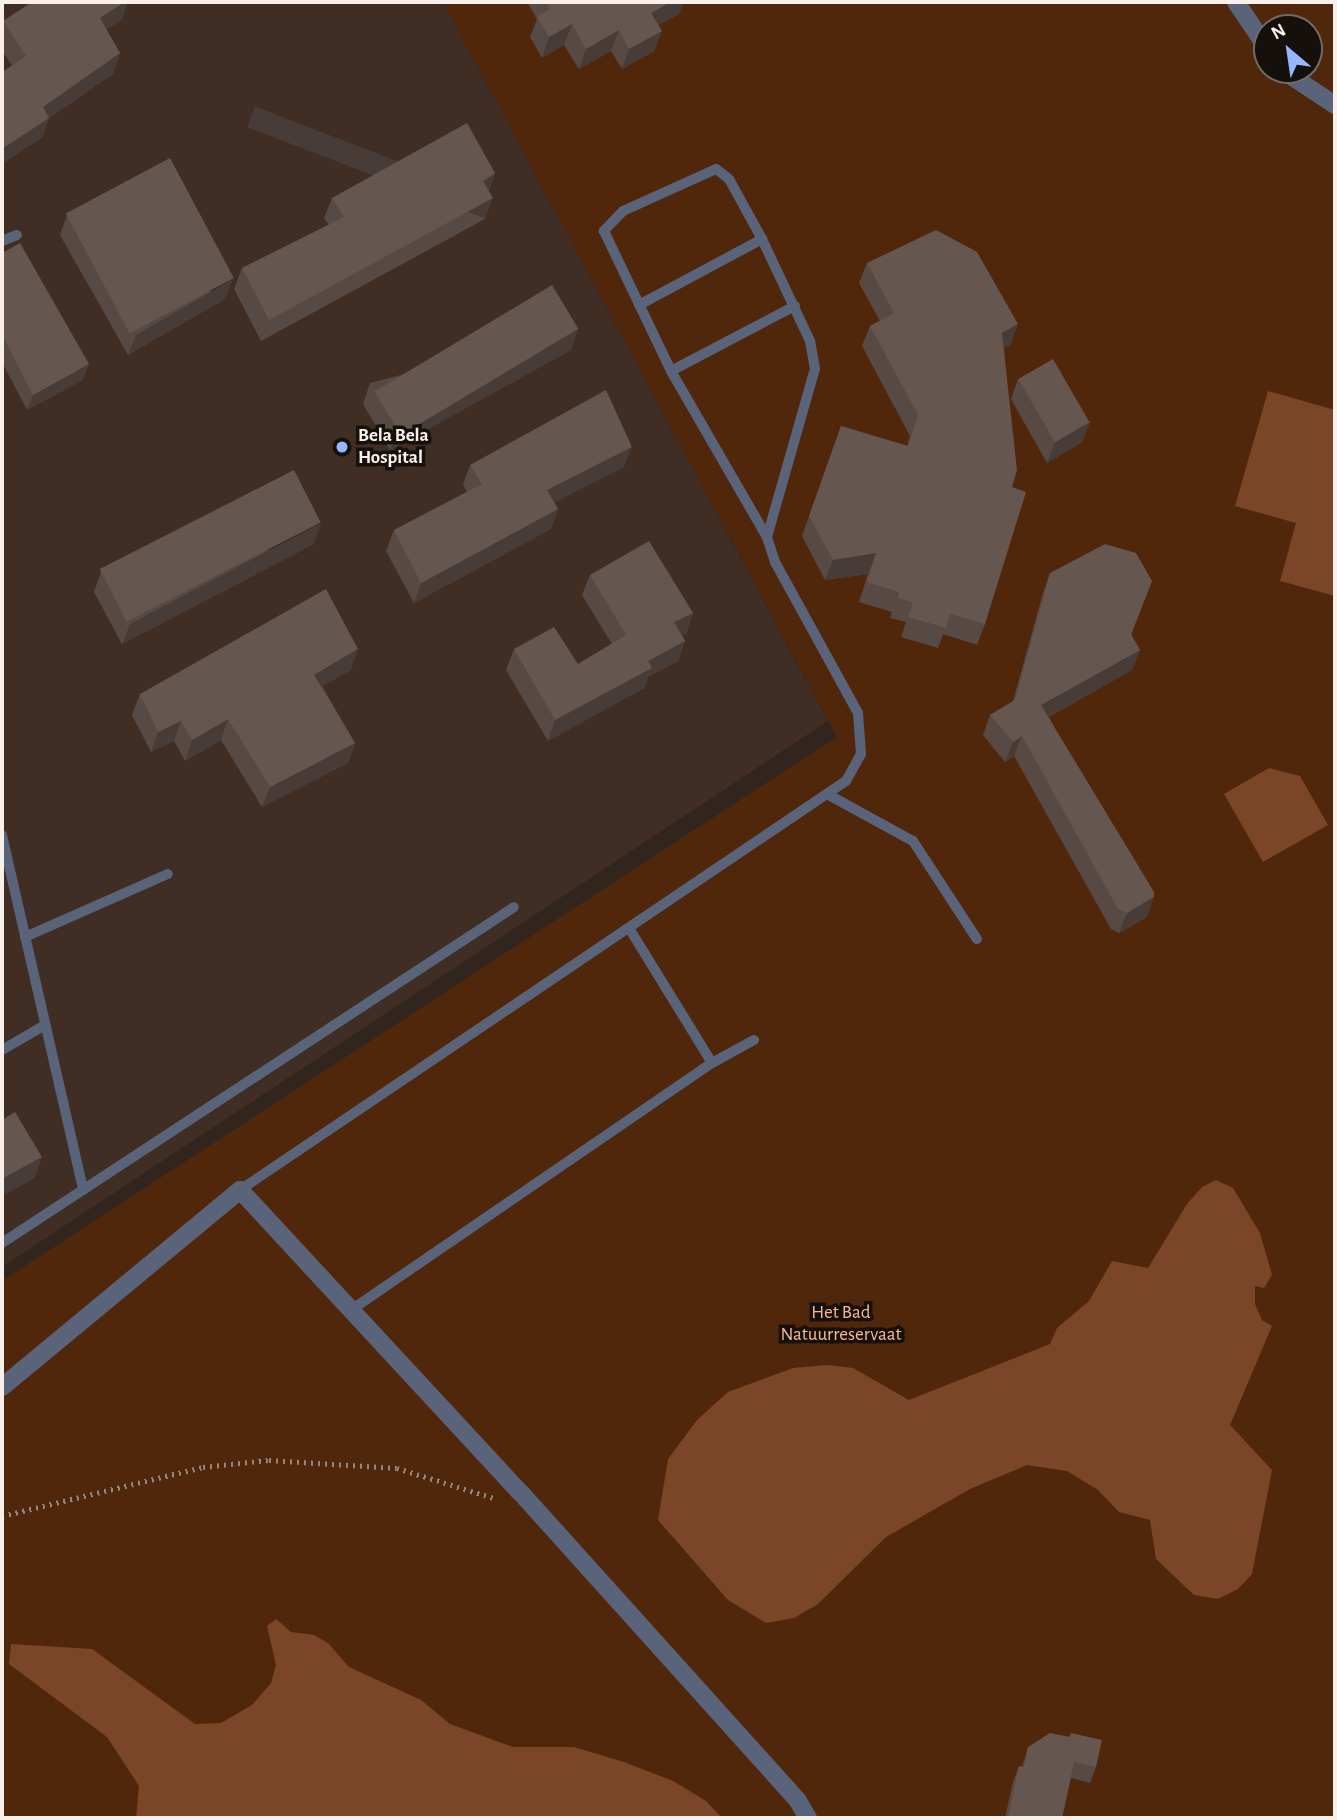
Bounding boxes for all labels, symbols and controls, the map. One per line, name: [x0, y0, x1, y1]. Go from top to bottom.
north arrow: [1253, 14, 1323, 84]
text: N: [1268, 20, 1289, 43]
place label: Bela Bela Hospital: [358, 425, 429, 469]
marker: Bela Bela Hospital: [332, 437, 352, 457]
park label: Het Bad Natuurreservaat: [780, 1302, 902, 1346]

